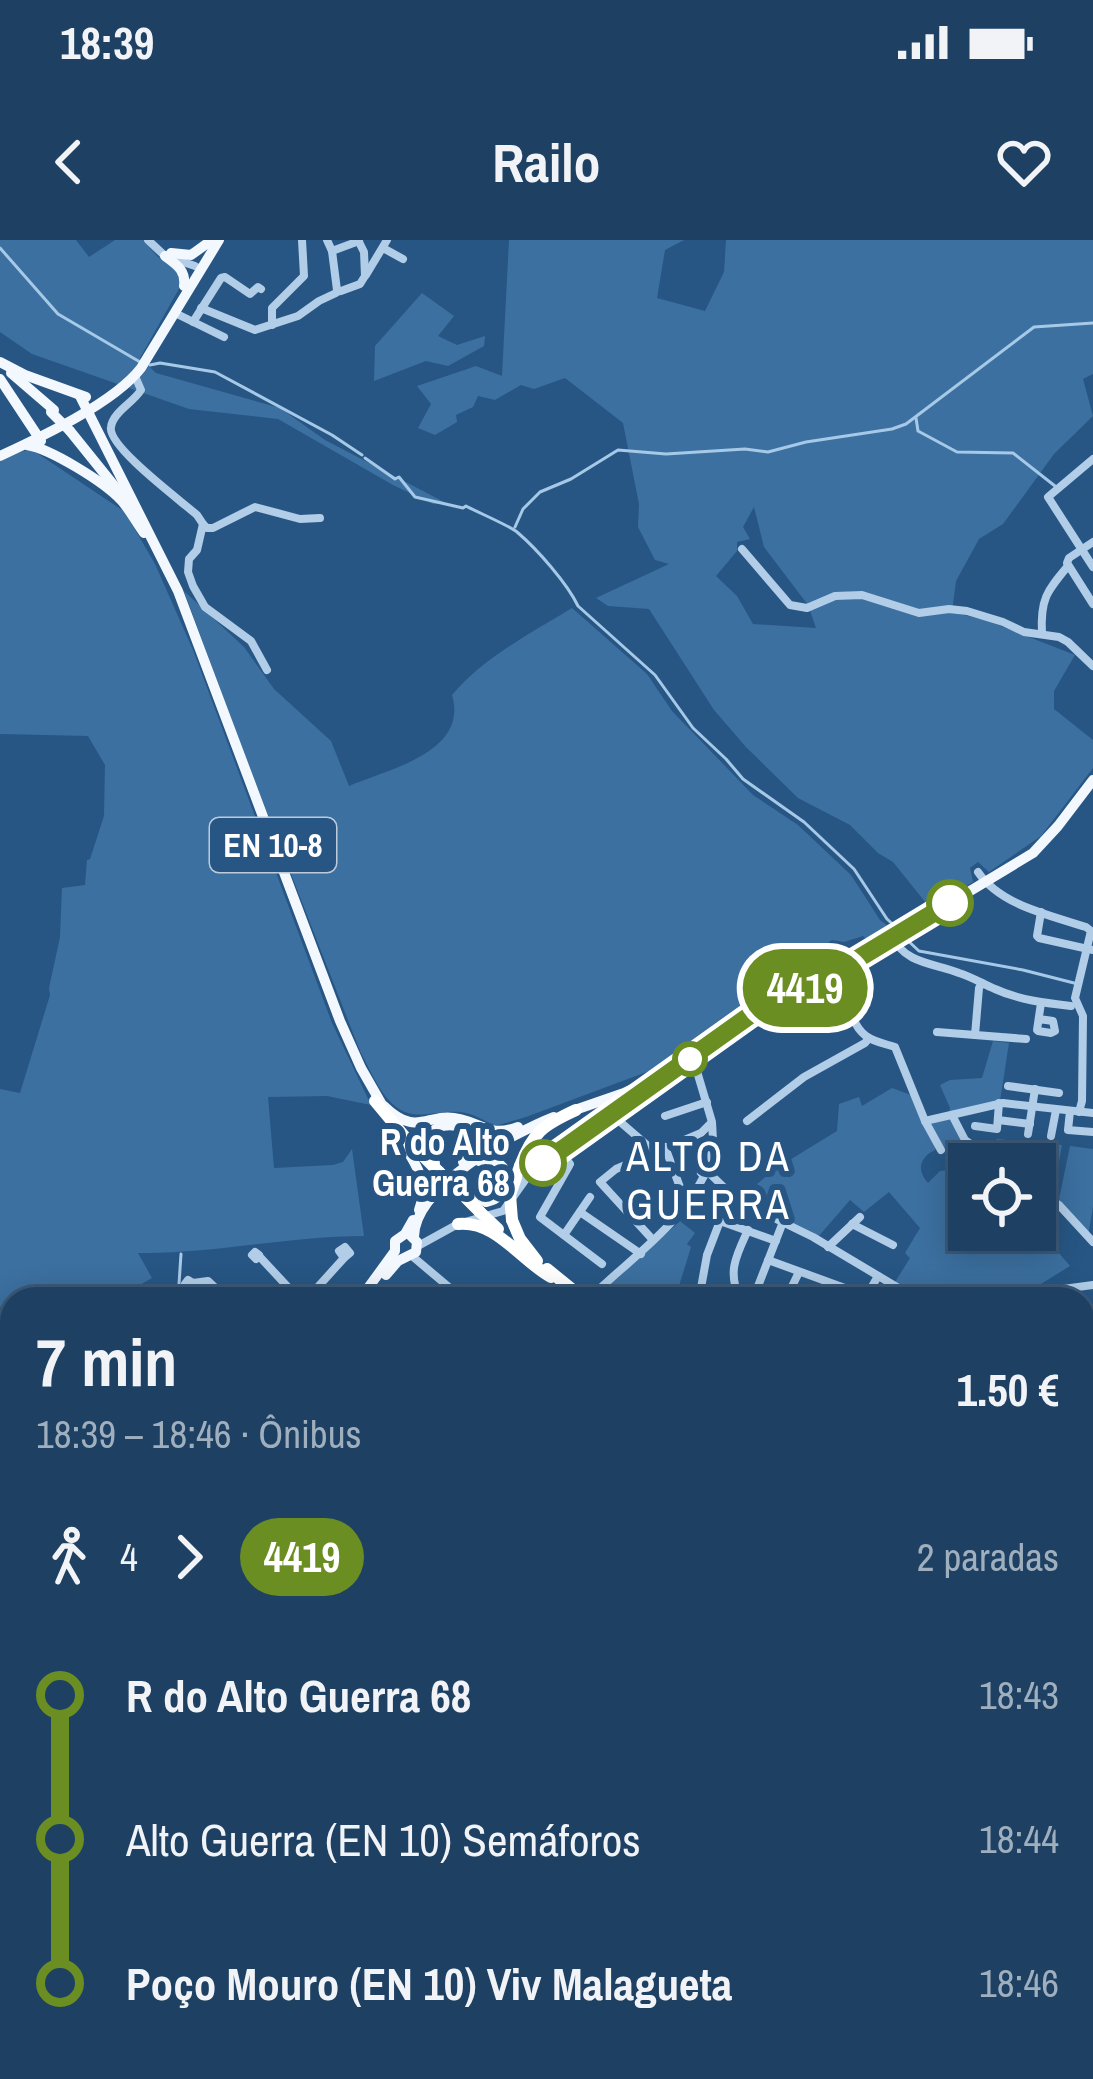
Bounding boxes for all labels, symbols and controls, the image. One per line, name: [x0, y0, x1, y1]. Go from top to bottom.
text: 18:39: [60, 12, 154, 73]
text: Railo: [492, 126, 601, 199]
icon: back: [36, 129, 102, 195]
icon: heart: [991, 129, 1057, 195]
road number: EN 10-8: [210, 818, 336, 872]
unlabelled marker: [928, 881, 972, 925]
line badge: 4419: [721, 949, 889, 1027]
text: 4419: [767, 960, 843, 1016]
unlabelled marker: [674, 1043, 706, 1075]
place label: R do Alto Guerra 68: [372, 1118, 510, 1207]
district label: ALTO DA GUERRA: [625, 1128, 792, 1232]
marker: R do Alto Guerra 68: [521, 1141, 565, 1185]
map controls: [948, 1143, 1056, 1251]
button: locate: [948, 1143, 1056, 1251]
text: 7 min: [36, 1318, 177, 1407]
text: 1.50 €: [956, 1359, 1059, 1420]
text: 18:39 – 18:46 · Ônibus: [36, 1408, 361, 1460]
icon: walk: [36, 1524, 102, 1590]
icon: forward: [156, 1524, 222, 1590]
text: 4419: [264, 1529, 340, 1585]
text: 4: [120, 1531, 138, 1583]
text: 2 paradas: [917, 1531, 1059, 1583]
text: R do Alto Guerra 68: [126, 1665, 471, 1726]
text: 18:43: [979, 1669, 1059, 1721]
text: Alto Guerra (EN 10) Semáforos: [126, 1809, 641, 1870]
text: 18:44: [979, 1813, 1059, 1865]
text: Poço Mouro (EN 10) Viv Malagueta: [126, 1953, 732, 2014]
text: 18:46: [979, 1957, 1059, 2009]

